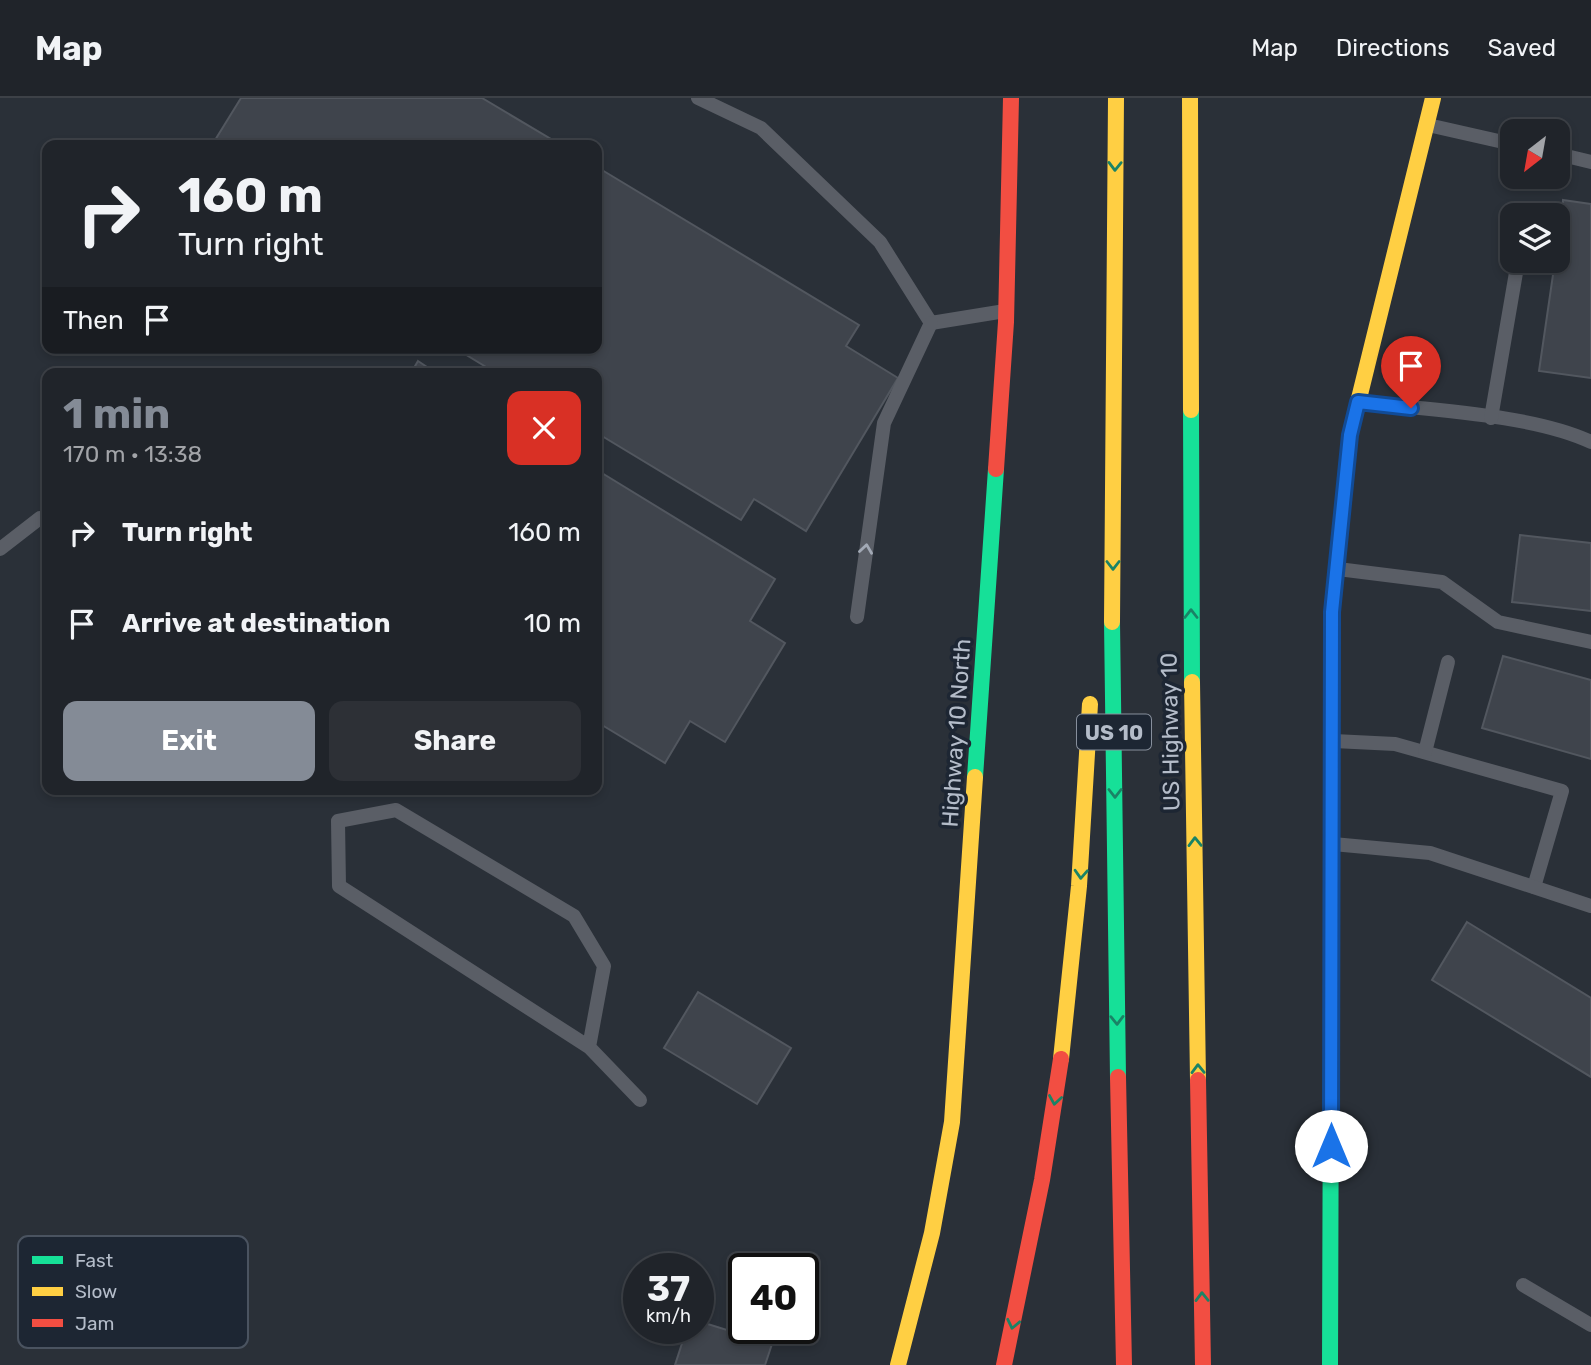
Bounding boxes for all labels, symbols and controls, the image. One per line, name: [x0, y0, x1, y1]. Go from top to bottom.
text: Map: [35, 29, 103, 68]
text: Map: [1251, 34, 1298, 62]
text: Directions: [1336, 34, 1449, 62]
text: Saved: [1487, 34, 1556, 62]
north arrow: [1500, 119, 1570, 189]
map controls: [1500, 119, 1570, 273]
one-way arrow: [1107, 161, 1123, 172]
text: 160 m: [178, 166, 323, 224]
icon: right: [63, 168, 154, 259]
button: layers: [1500, 203, 1570, 273]
text: Turn right: [178, 225, 323, 263]
icon: arrive: [138, 301, 176, 339]
text: Then: [63, 305, 124, 336]
pin: [1381, 336, 1441, 408]
icon: arrive: [1392, 347, 1430, 385]
text: 1 min: [63, 389, 170, 439]
button: close: [507, 391, 581, 465]
text: 170 m · 13:38: [63, 440, 202, 468]
icon: right: [63, 514, 101, 552]
text: Turn right: [122, 517, 252, 548]
text: 160 m: [508, 517, 581, 548]
one-way arrow: [859, 543, 874, 555]
one-way arrow: [1105, 560, 1121, 571]
icon: arrive: [63, 605, 101, 643]
text: Arrive at destination: [122, 608, 390, 639]
text: 10 m: [524, 608, 581, 639]
one-way arrow: [1183, 609, 1199, 619]
street label: Highway 10 North: [935, 638, 977, 828]
street label: US Highway 10: [1155, 653, 1185, 811]
button: Exit: [63, 701, 315, 781]
button: Share: [329, 701, 581, 781]
road number: US 10: [1077, 714, 1151, 750]
one-way arrow: [1107, 788, 1123, 798]
one-way arrow: [1187, 836, 1203, 847]
one-way arrow: [1073, 869, 1088, 880]
one-way arrow: [1109, 1015, 1125, 1026]
one-way arrow: [1191, 1064, 1206, 1075]
one-way arrow: [1048, 1095, 1063, 1106]
position arrow: [1294, 1109, 1368, 1183]
legend: [18, 1236, 248, 1348]
text: Fast: [75, 1249, 114, 1272]
speed limit sign: 40: [728, 1253, 819, 1344]
text: 37: [647, 1268, 690, 1310]
text: Slow: [75, 1280, 117, 1303]
one-way arrow: [1194, 1291, 1210, 1302]
text: km/h: [646, 1305, 691, 1327]
text: Jam: [75, 1312, 114, 1335]
one-way arrow: [1006, 1318, 1021, 1330]

